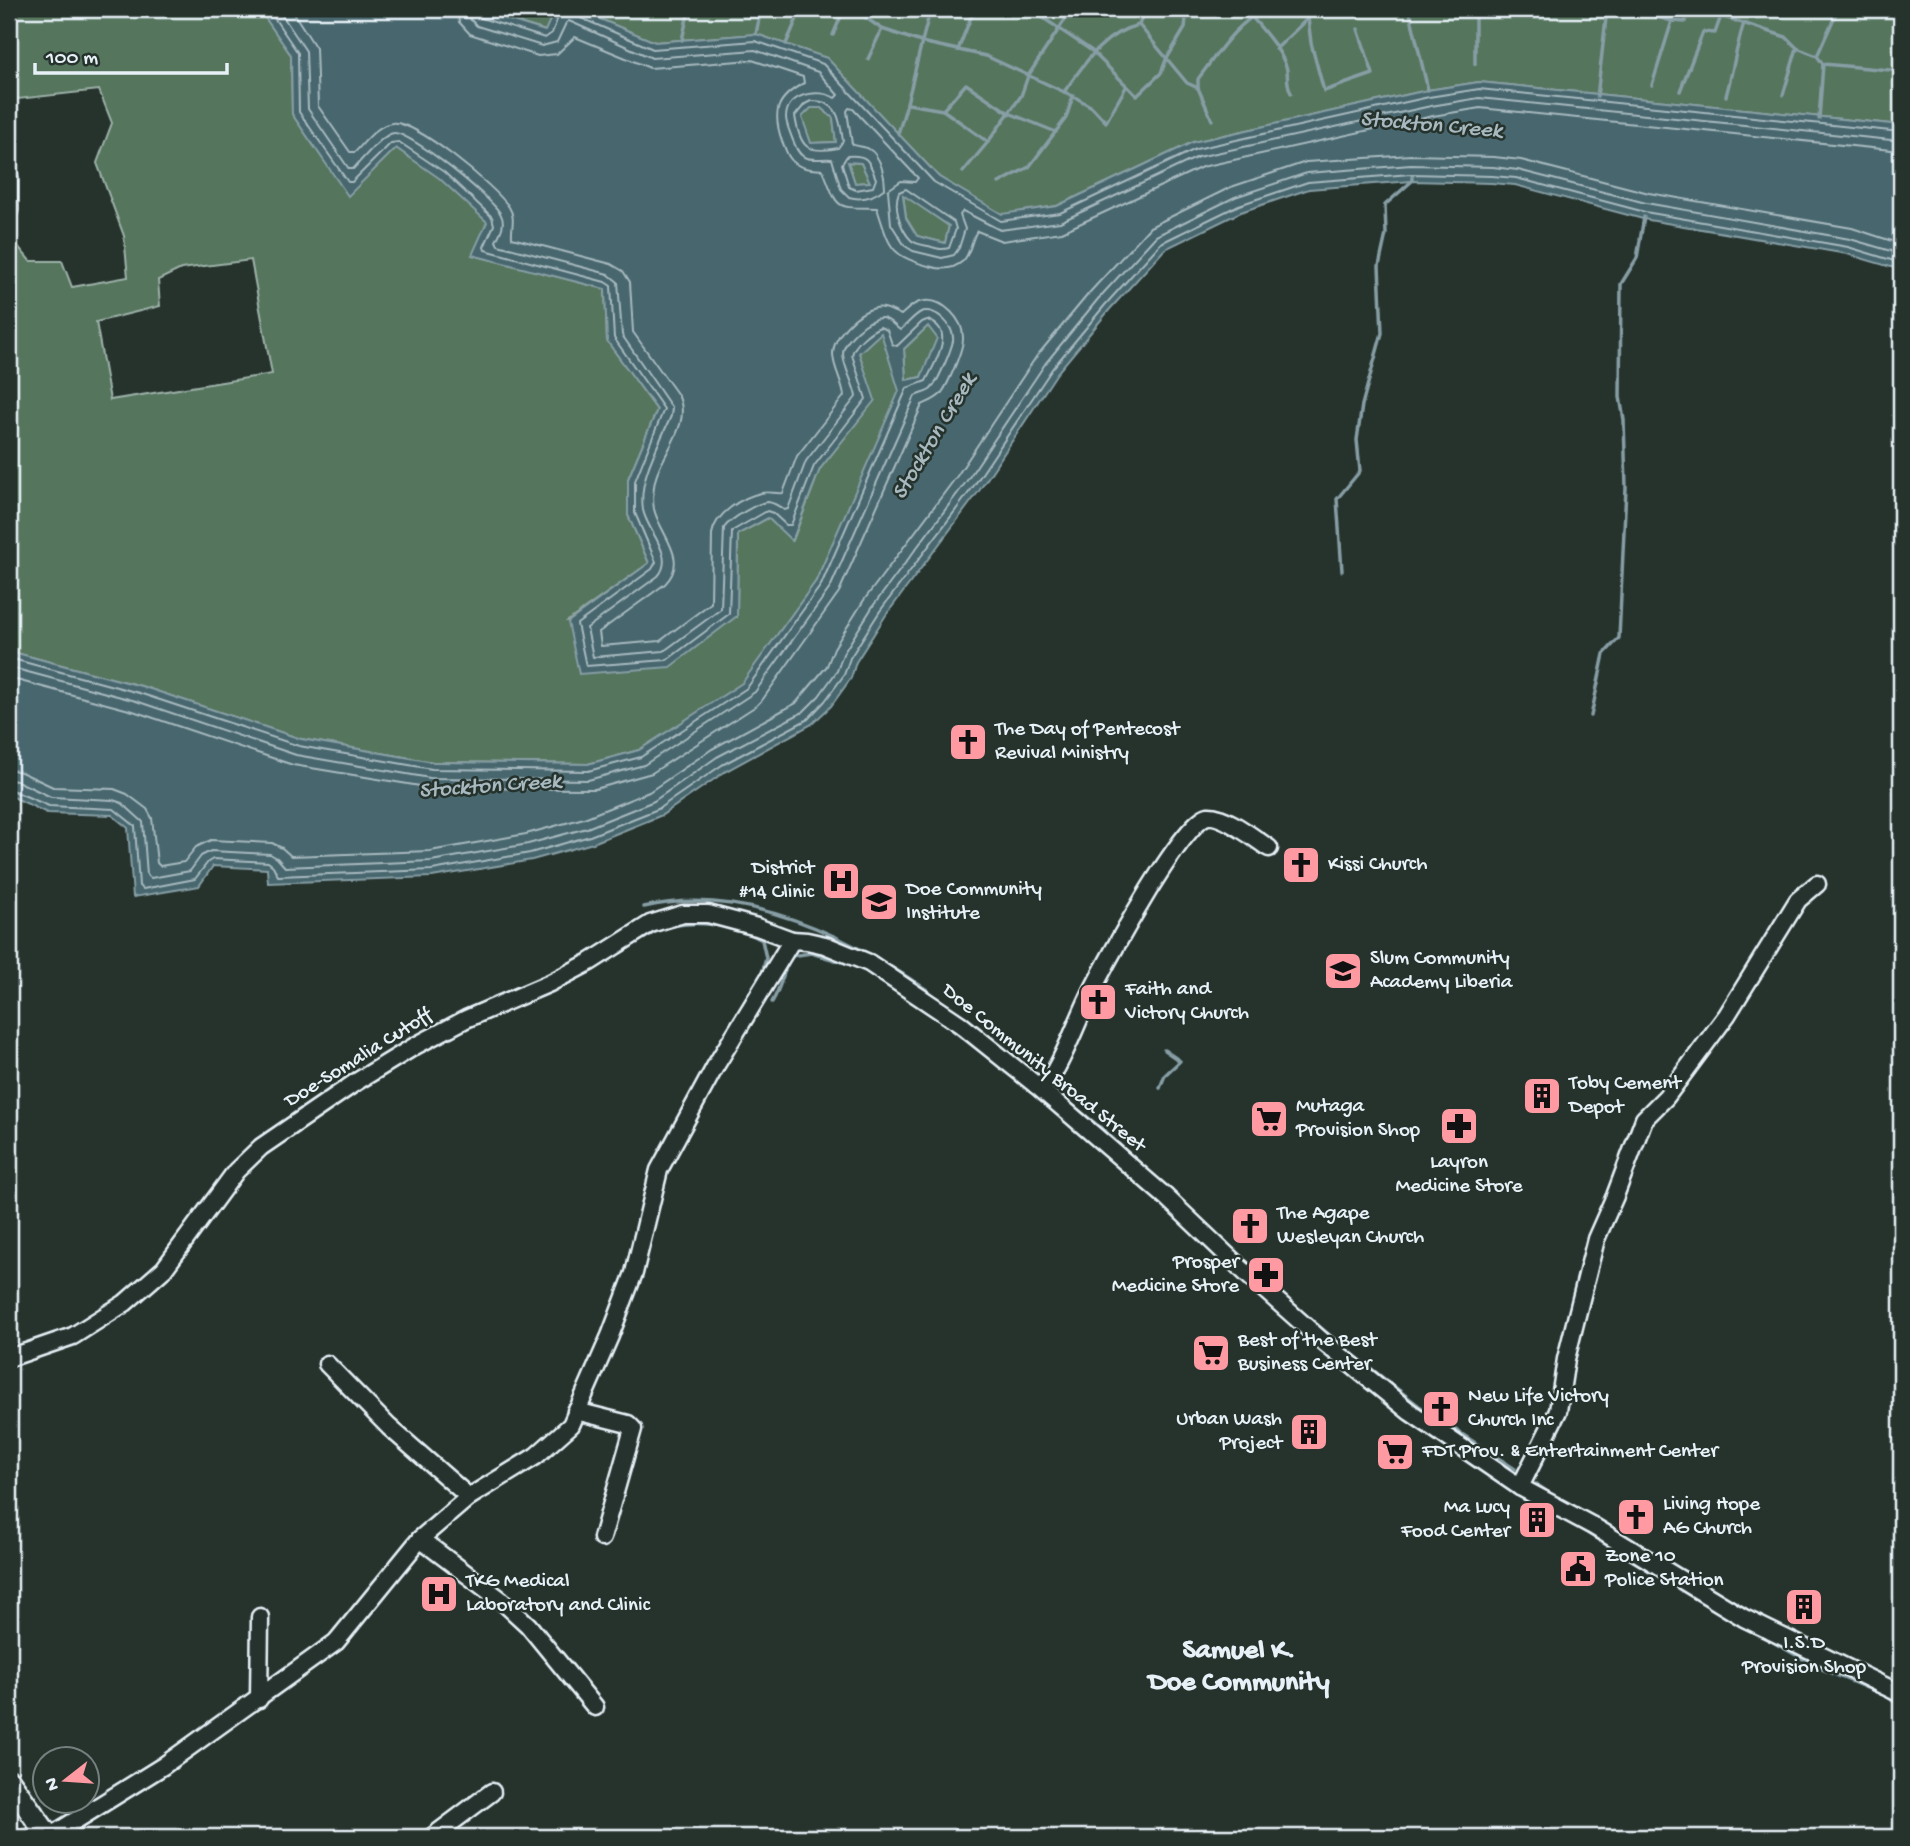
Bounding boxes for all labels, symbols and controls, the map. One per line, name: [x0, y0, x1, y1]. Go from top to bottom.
scale bar: [35, 32, 228, 76]
text: 100 m: [45, 47, 98, 72]
water label: Stockton Creek: [1359, 106, 1506, 146]
water label: Stockton Creek: [887, 367, 985, 505]
place label: The Day of Pentecost Revival Ministry: [994, 718, 1182, 767]
church icon: The Day of Pentecost Revival Ministry: [947, 721, 989, 763]
water label: Stockton Creek: [418, 768, 565, 805]
church icon: Kissi Church: [1280, 844, 1322, 886]
place label: Kissi Church: [1328, 853, 1427, 878]
place label: District #14 Clinic: [739, 857, 816, 906]
hospital icon: District #14 Clinic: [820, 860, 862, 902]
place label: Doe Community Institute: [904, 878, 1042, 927]
school or university icon: Doe Community Institute: [858, 881, 900, 923]
place label: Slum Community Academy Liberia: [1370, 947, 1514, 996]
school or university icon: Slum Community Academy Liberia: [1322, 950, 1364, 992]
street label: Doe Community Broad Street: [935, 978, 1152, 1160]
place label: Faith and Victory Church: [1124, 978, 1249, 1027]
church icon: Faith and Victory Church: [1077, 981, 1119, 1023]
street label: Doe-Somalia Cutoff: [279, 1003, 438, 1115]
place label: Toby Cement Depot: [1567, 1072, 1683, 1121]
building icon: Toby Cement Depot: [1521, 1075, 1563, 1117]
place label: Mutaga Provision Shop: [1295, 1095, 1421, 1144]
supermarket icon: Mutaga Provision Shop: [1248, 1098, 1290, 1140]
pharmacy icon: Layron Medicine Store: [1438, 1105, 1480, 1147]
place label: Layron Medicine Store: [1395, 1151, 1524, 1200]
place label: The Agape Wesleyan Church: [1276, 1202, 1424, 1251]
church icon: The Agape Wesleyan Church: [1229, 1205, 1271, 1247]
place label: Prosper Medicine Store: [1112, 1251, 1241, 1300]
pharmacy icon: Prosper Medicine Store: [1245, 1254, 1287, 1296]
place label: Best of the Best Business Center: [1237, 1329, 1379, 1378]
supermarket icon: Best of the Best Business Center: [1190, 1332, 1232, 1374]
place label: New Life Victory Church Inc: [1468, 1385, 1609, 1434]
church icon: New Life Victory Church Inc: [1420, 1388, 1462, 1430]
place label: Urban Wash Project: [1176, 1408, 1284, 1457]
building icon: Urban Wash Project: [1288, 1411, 1330, 1453]
supermarket icon: FDT Prov. & Entertainment Center: [1374, 1431, 1416, 1473]
place label: FDT Prov. & Entertainment Center: [1421, 1440, 1719, 1465]
place label: Living Hope AG Church: [1663, 1493, 1761, 1542]
place label: Ma Lucy Food Center: [1400, 1496, 1512, 1545]
church icon: Living Hope AG Church: [1615, 1496, 1657, 1538]
building icon: Ma Lucy Food Center: [1516, 1499, 1558, 1541]
place label: Zone 10 Police Station: [1604, 1545, 1724, 1594]
public building icon: Zone 10 Police Station: [1557, 1548, 1599, 1590]
place label: TKG Medical Laboratory and Clinic: [465, 1570, 651, 1619]
hospital icon: TKG Medical Laboratory and Clinic: [418, 1573, 460, 1615]
building icon: I.S.D Provision Shop: [1783, 1586, 1825, 1628]
place label: I.S.D Provision Shop: [1741, 1632, 1867, 1681]
district label: Samuel K. Doe Community: [1145, 1635, 1330, 1700]
north arrow: [32, 1744, 102, 1814]
text: N: [40, 1775, 66, 1793]

